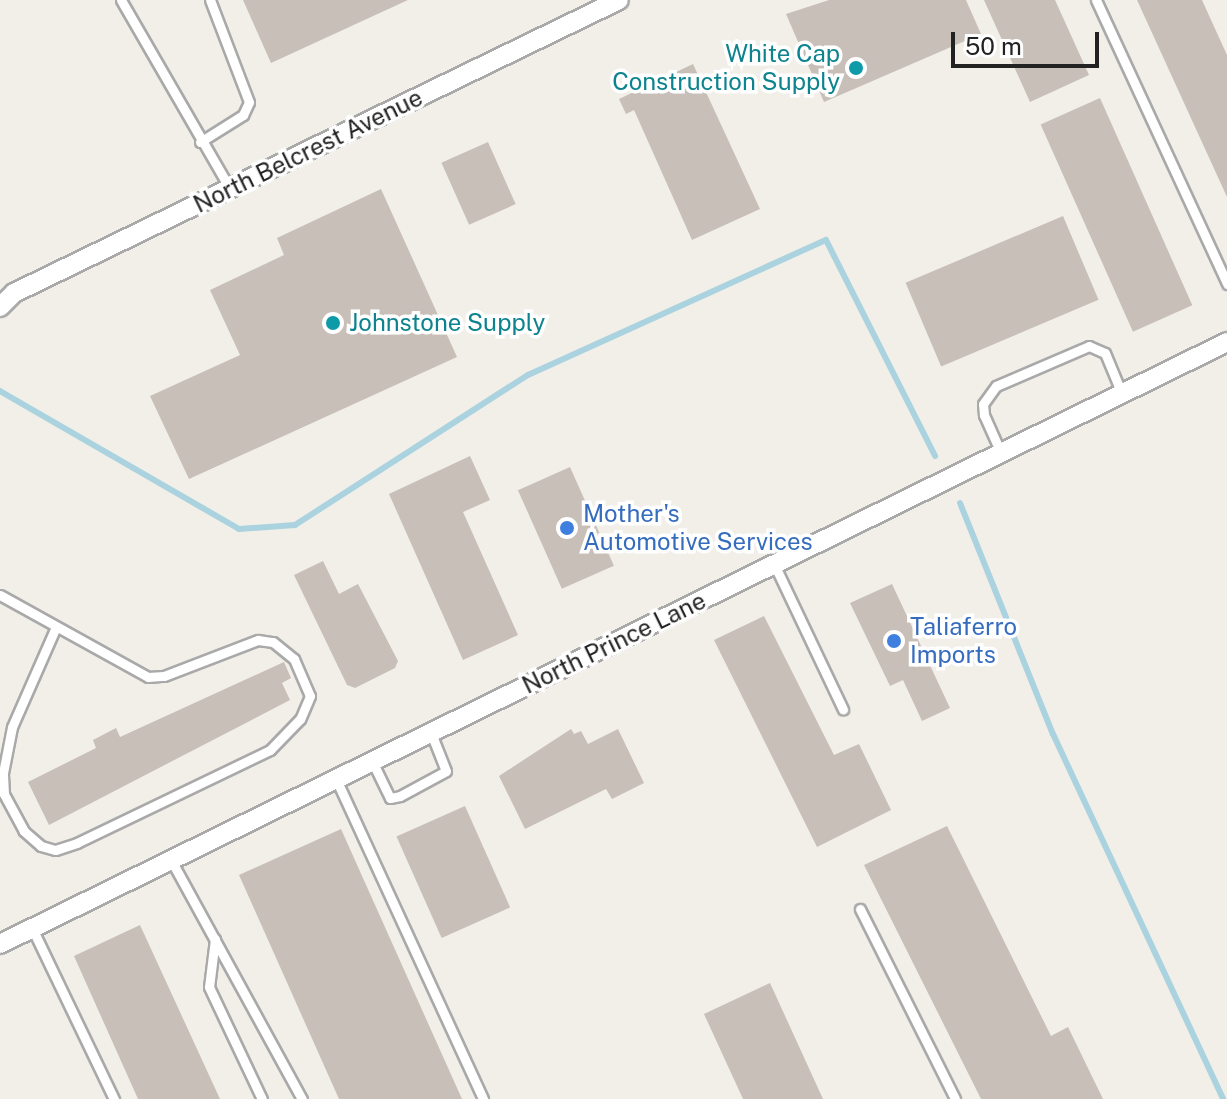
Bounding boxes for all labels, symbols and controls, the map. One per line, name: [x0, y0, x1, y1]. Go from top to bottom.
scale bar: [955, 16, 1103, 66]
text: 50 m: [965, 32, 1022, 60]
place label: White Cap Construction Supply: [612, 40, 840, 96]
marker: White Cap Construction Supply: [847, 59, 865, 77]
street label: North Belcrest Avenue: [189, 83, 427, 219]
place label: Johnstone Supply: [349, 309, 546, 337]
marker: Johnstone Supply: [324, 314, 342, 332]
place label: Mother's Automotive Services: [583, 500, 813, 556]
marker: Mother's Automotive Services: [558, 519, 576, 537]
street label: North Prince Lane: [517, 586, 711, 700]
place label: Taliaferro Imports: [910, 613, 1017, 669]
marker: Taliaferro Imports: [885, 632, 903, 650]

